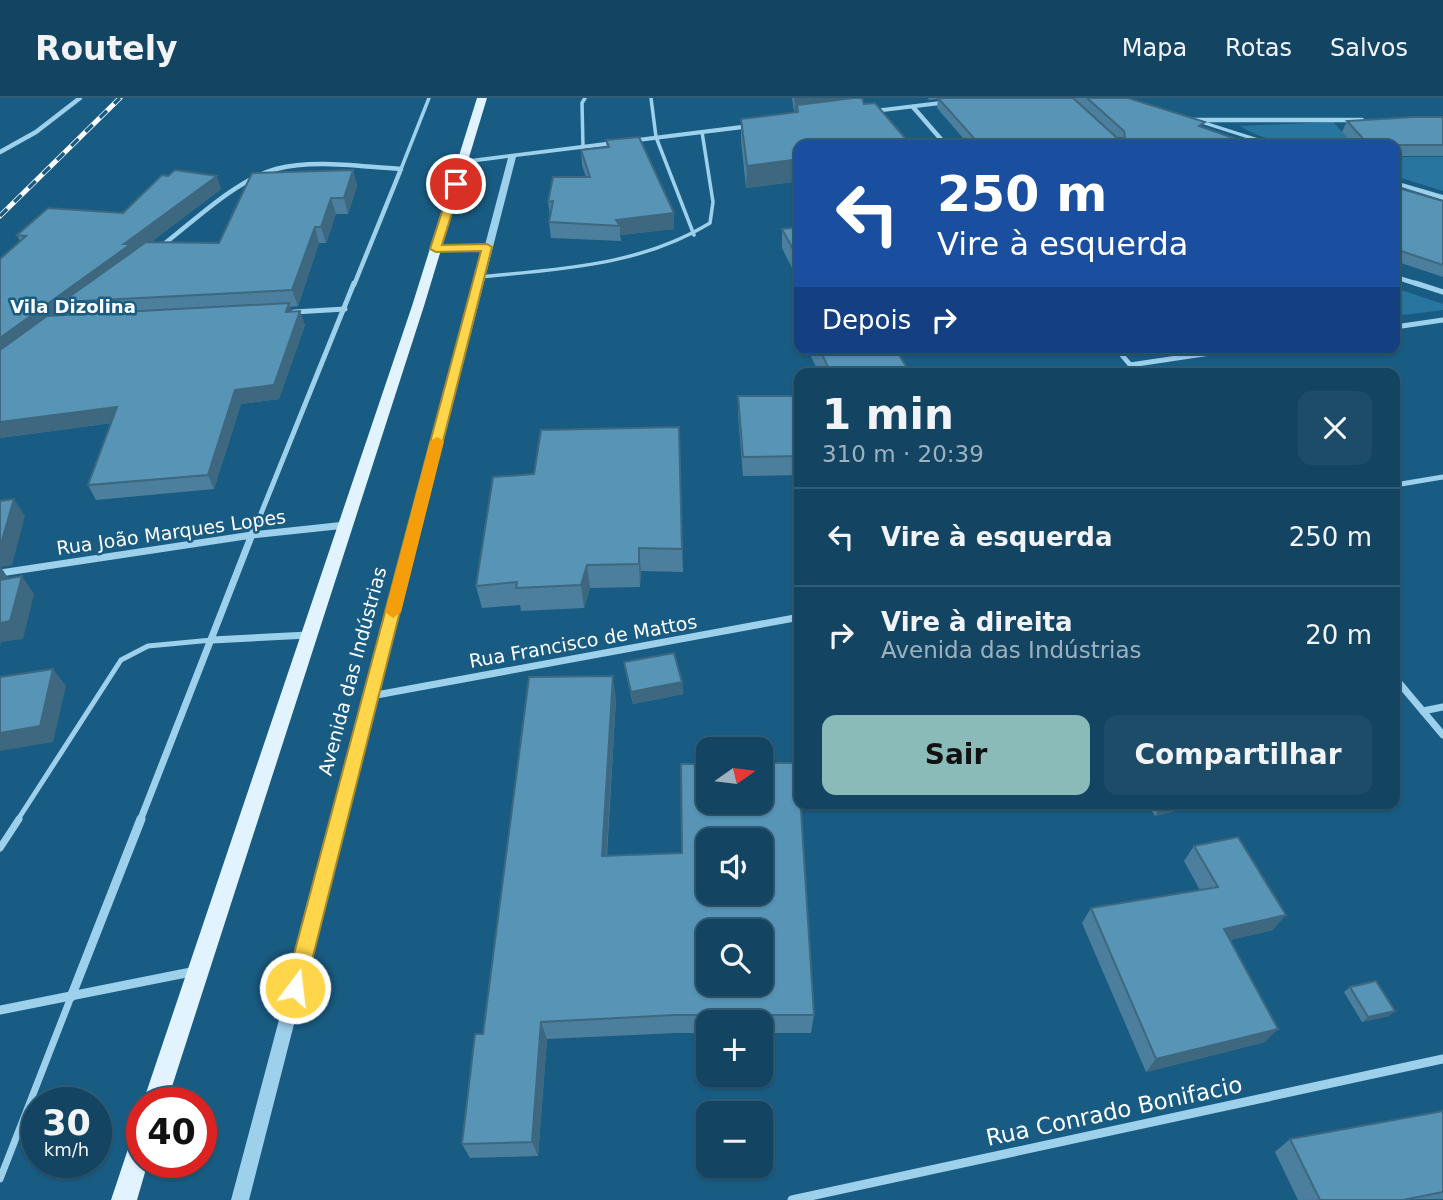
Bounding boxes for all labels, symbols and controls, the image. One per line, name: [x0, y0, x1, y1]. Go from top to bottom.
text: Routely: [35, 29, 178, 68]
text: Mapa: [1122, 34, 1187, 62]
text: Rotas: [1225, 34, 1292, 62]
text: Salvos: [1330, 34, 1408, 62]
pin: [426, 154, 486, 214]
icon: arrive: [437, 165, 475, 203]
text: 250 m: [937, 166, 1107, 223]
icon: left: [822, 168, 913, 259]
text: Vire à esquerda: [937, 225, 1188, 263]
district label: Vila Dizolina: [10, 296, 136, 317]
icon: right: [925, 301, 963, 339]
text: Depois: [822, 305, 911, 335]
text: 1 min: [822, 390, 954, 439]
button: close: [1298, 391, 1372, 465]
text: 310 m · 20:39: [822, 441, 984, 467]
street label: Rua João Marques Lopes: [55, 505, 287, 559]
icon: left: [822, 518, 860, 556]
text: Vire à esquerda: [881, 522, 1113, 552]
text: 250 m: [1289, 522, 1372, 552]
street label: Avenida das Indústrias: [314, 564, 390, 778]
text: Vire à direita: [881, 607, 1073, 637]
street label: Rua Francisco de Mattos: [467, 610, 699, 672]
icon: right: [822, 616, 860, 654]
text: 20 m: [1305, 620, 1372, 650]
text: Avenida das Indústrias: [881, 637, 1142, 663]
button: Sair: [822, 715, 1090, 795]
button: Compartilhar: [1104, 715, 1372, 795]
north arrow: [696, 737, 774, 814]
map controls: [696, 737, 773, 1178]
button: sound: [696, 828, 773, 905]
button: search: [696, 919, 773, 996]
position arrow: [258, 951, 332, 1025]
button: +: [696, 1010, 773, 1087]
street label: Rua Conrado Bonifacio: [984, 1071, 1244, 1151]
speed limit sign: 40: [126, 1087, 217, 1178]
button: −: [696, 1101, 773, 1178]
text: 30: [42, 1103, 91, 1143]
text: km/h: [44, 1139, 89, 1160]

